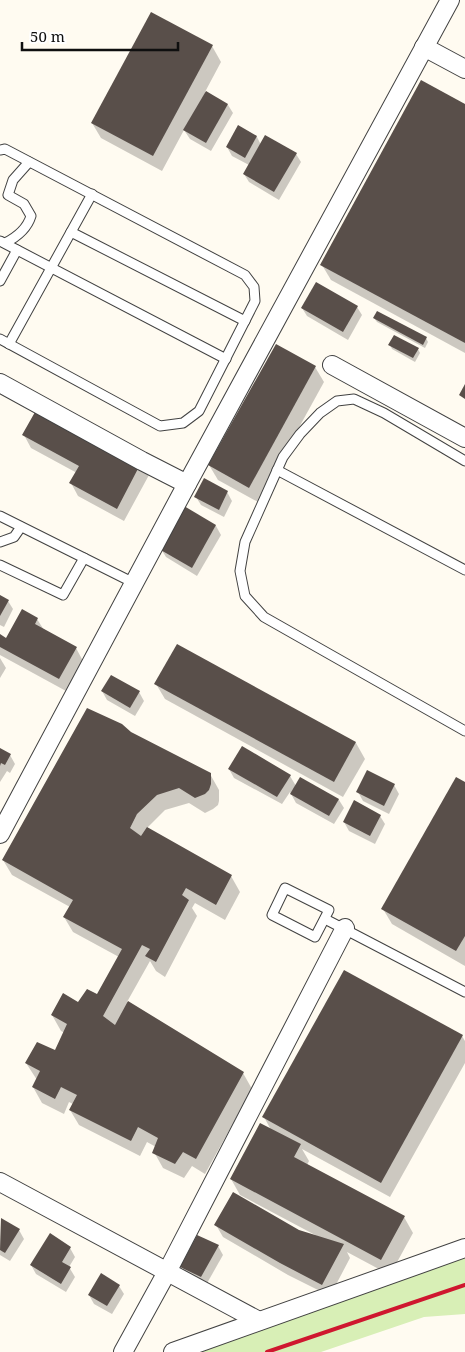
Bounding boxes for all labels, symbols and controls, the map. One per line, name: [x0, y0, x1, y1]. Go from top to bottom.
scale bar: [22, 20, 179, 52]
text: 50 m: [30, 26, 65, 46]

